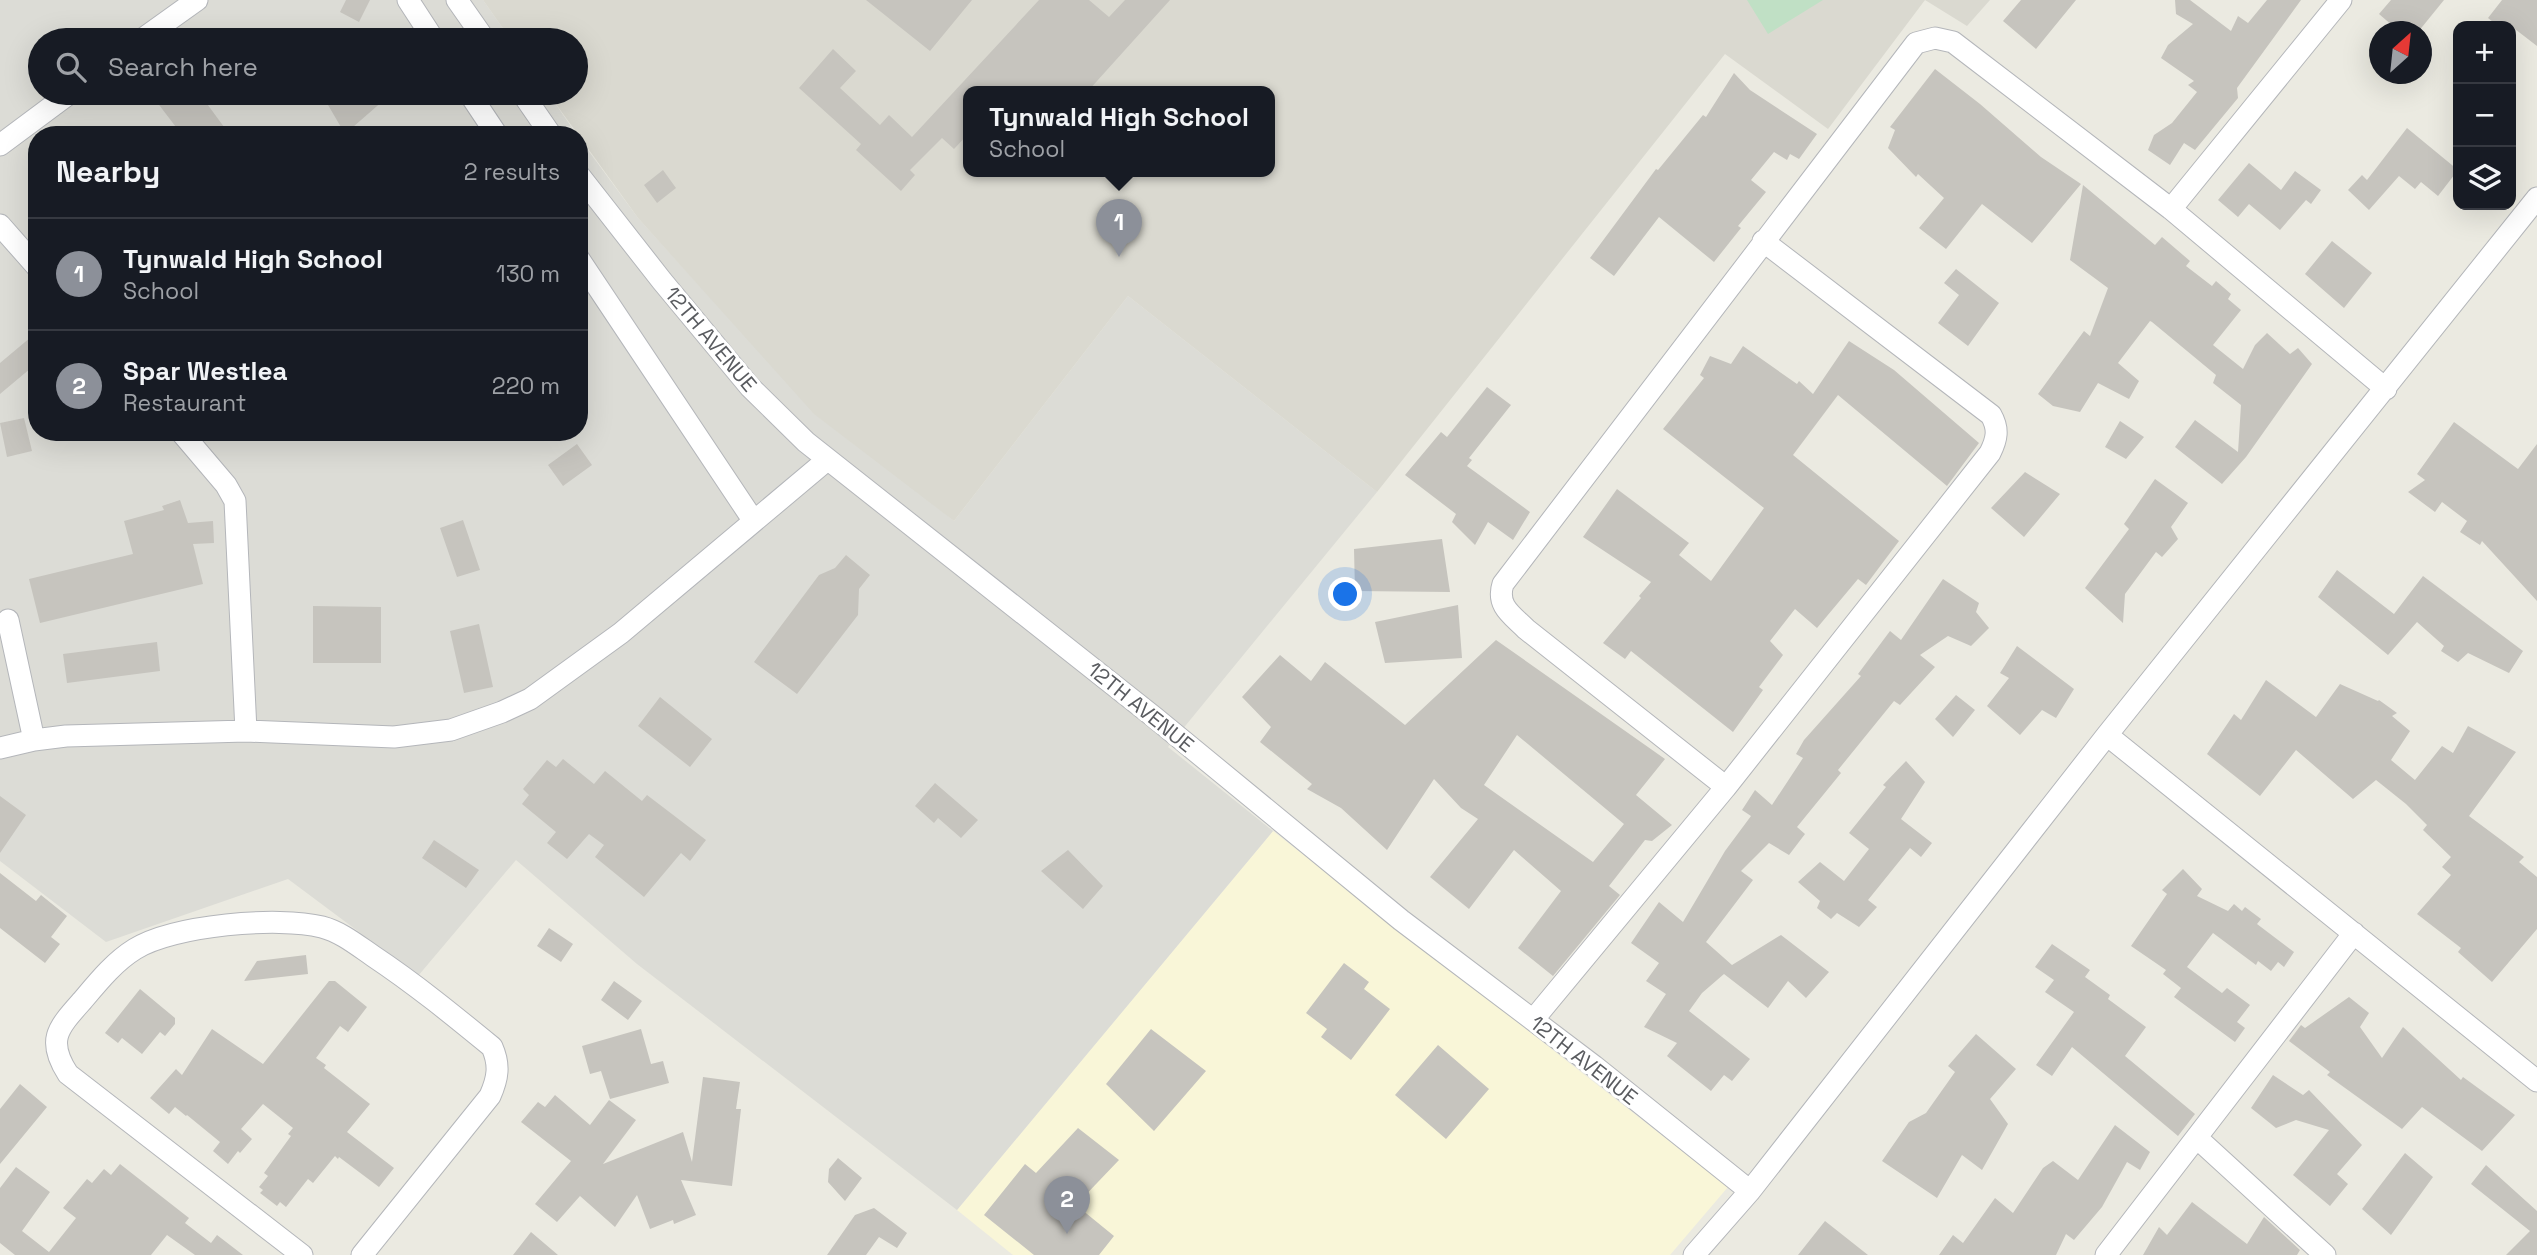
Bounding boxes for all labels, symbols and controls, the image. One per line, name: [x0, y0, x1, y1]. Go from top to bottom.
north arrow: [2369, 21, 2432, 84]
map controls: [2453, 21, 2516, 210]
button: +: [2453, 21, 2516, 84]
search box: [28, 28, 588, 105]
icon: search: [52, 48, 90, 86]
text: Search here: [108, 50, 258, 84]
button: −: [2453, 84, 2516, 147]
popup: [963, 86, 1275, 177]
text: Tynwald High School: [989, 100, 1249, 134]
text: School: [989, 134, 1065, 164]
button: layers: [2453, 147, 2516, 210]
text: Nearby: [56, 152, 160, 191]
text: 2 results: [464, 157, 560, 187]
pin: 1: [1096, 199, 1142, 257]
text: Tynwald High School: [123, 242, 383, 276]
text: 1: [74, 259, 84, 289]
text: 130 m: [496, 259, 560, 289]
text: School: [123, 276, 199, 306]
street label: 12TH AVENUE: [659, 281, 763, 397]
text: Spar Westlea: [123, 354, 287, 388]
text: 2: [72, 371, 86, 401]
text: 220 m: [492, 371, 560, 401]
text: Restaurant: [123, 388, 246, 418]
your location: [1328, 577, 1362, 611]
street label: 12TH AVENUE: [1082, 656, 1200, 758]
street label: 12TH AVENUE: [1525, 1010, 1643, 1110]
pin: 2: [1044, 1176, 1090, 1234]

